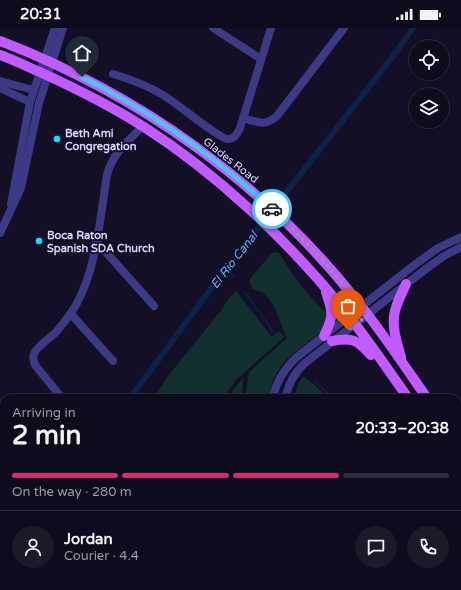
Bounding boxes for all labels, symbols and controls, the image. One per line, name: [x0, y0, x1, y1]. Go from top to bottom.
text: 20:31: [20, 5, 62, 23]
pin: [65, 36, 99, 77]
map controls: [409, 40, 449, 128]
button: locate: [409, 40, 449, 80]
icon: home: [71, 42, 93, 64]
button: layers: [409, 88, 449, 128]
place label: Beth Ami Congregation: [65, 127, 137, 154]
marker: Beth Ami Congregation: [52, 134, 62, 144]
street label: Glades Road: [201, 135, 261, 186]
courier: [252, 189, 292, 229]
icon: car: [261, 198, 283, 220]
water label: El Rio Canal: [208, 227, 262, 291]
place label: Boca Raton Spanish SDA Church: [47, 229, 155, 256]
marker: Boca Raton Spanish SDA Church: [34, 236, 44, 246]
pin: [331, 289, 365, 330]
icon: bag: [337, 295, 359, 317]
text: Arriving in: [12, 405, 76, 421]
text: 20:33–20:38: [356, 419, 449, 437]
text: 2 min: [12, 420, 81, 451]
text: On the way · 280 m: [12, 484, 132, 500]
button: person: [12, 526, 54, 568]
button: chat: [355, 526, 397, 568]
button: phone: [407, 526, 449, 568]
text: Jordan: [64, 530, 113, 548]
text: Courier · 4.4: [64, 548, 139, 564]

